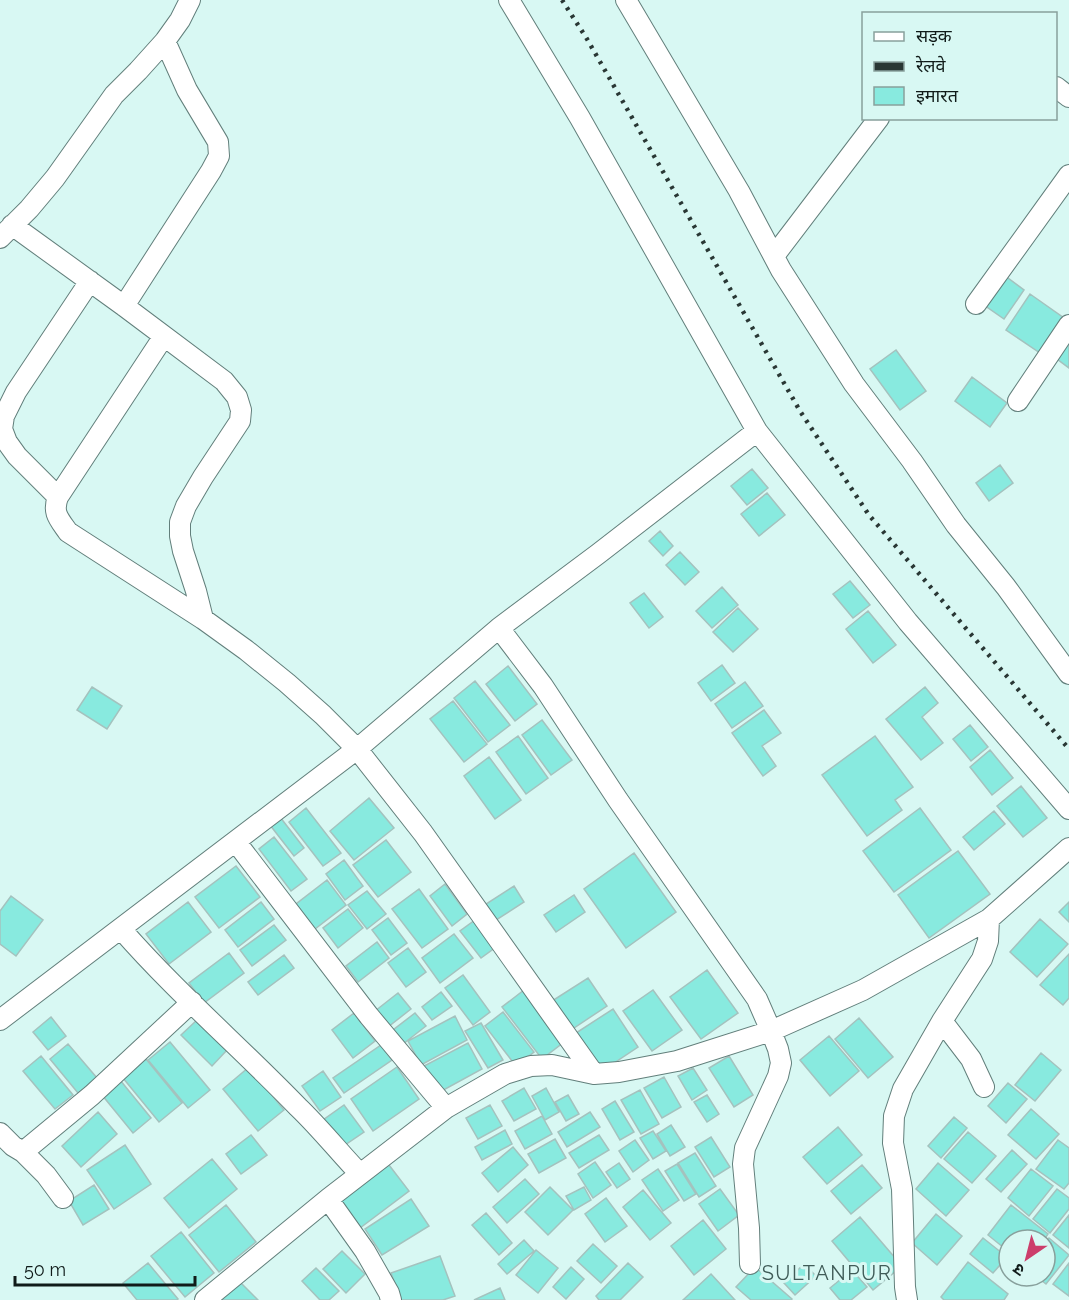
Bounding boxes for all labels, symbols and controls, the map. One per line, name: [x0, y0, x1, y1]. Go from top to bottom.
legend: [862, 12, 1057, 120]
text: सड़क: [916, 25, 953, 46]
text: रेलवे: [915, 55, 947, 76]
text: इमारत: [916, 85, 959, 106]
north arrow: [997, 1228, 1057, 1288]
scale bar: [15, 1249, 195, 1287]
text: 50 m: [24, 1259, 66, 1280]
text: उ: [1009, 1259, 1028, 1280]
district label: SULTANPUR: [762, 1261, 892, 1285]

